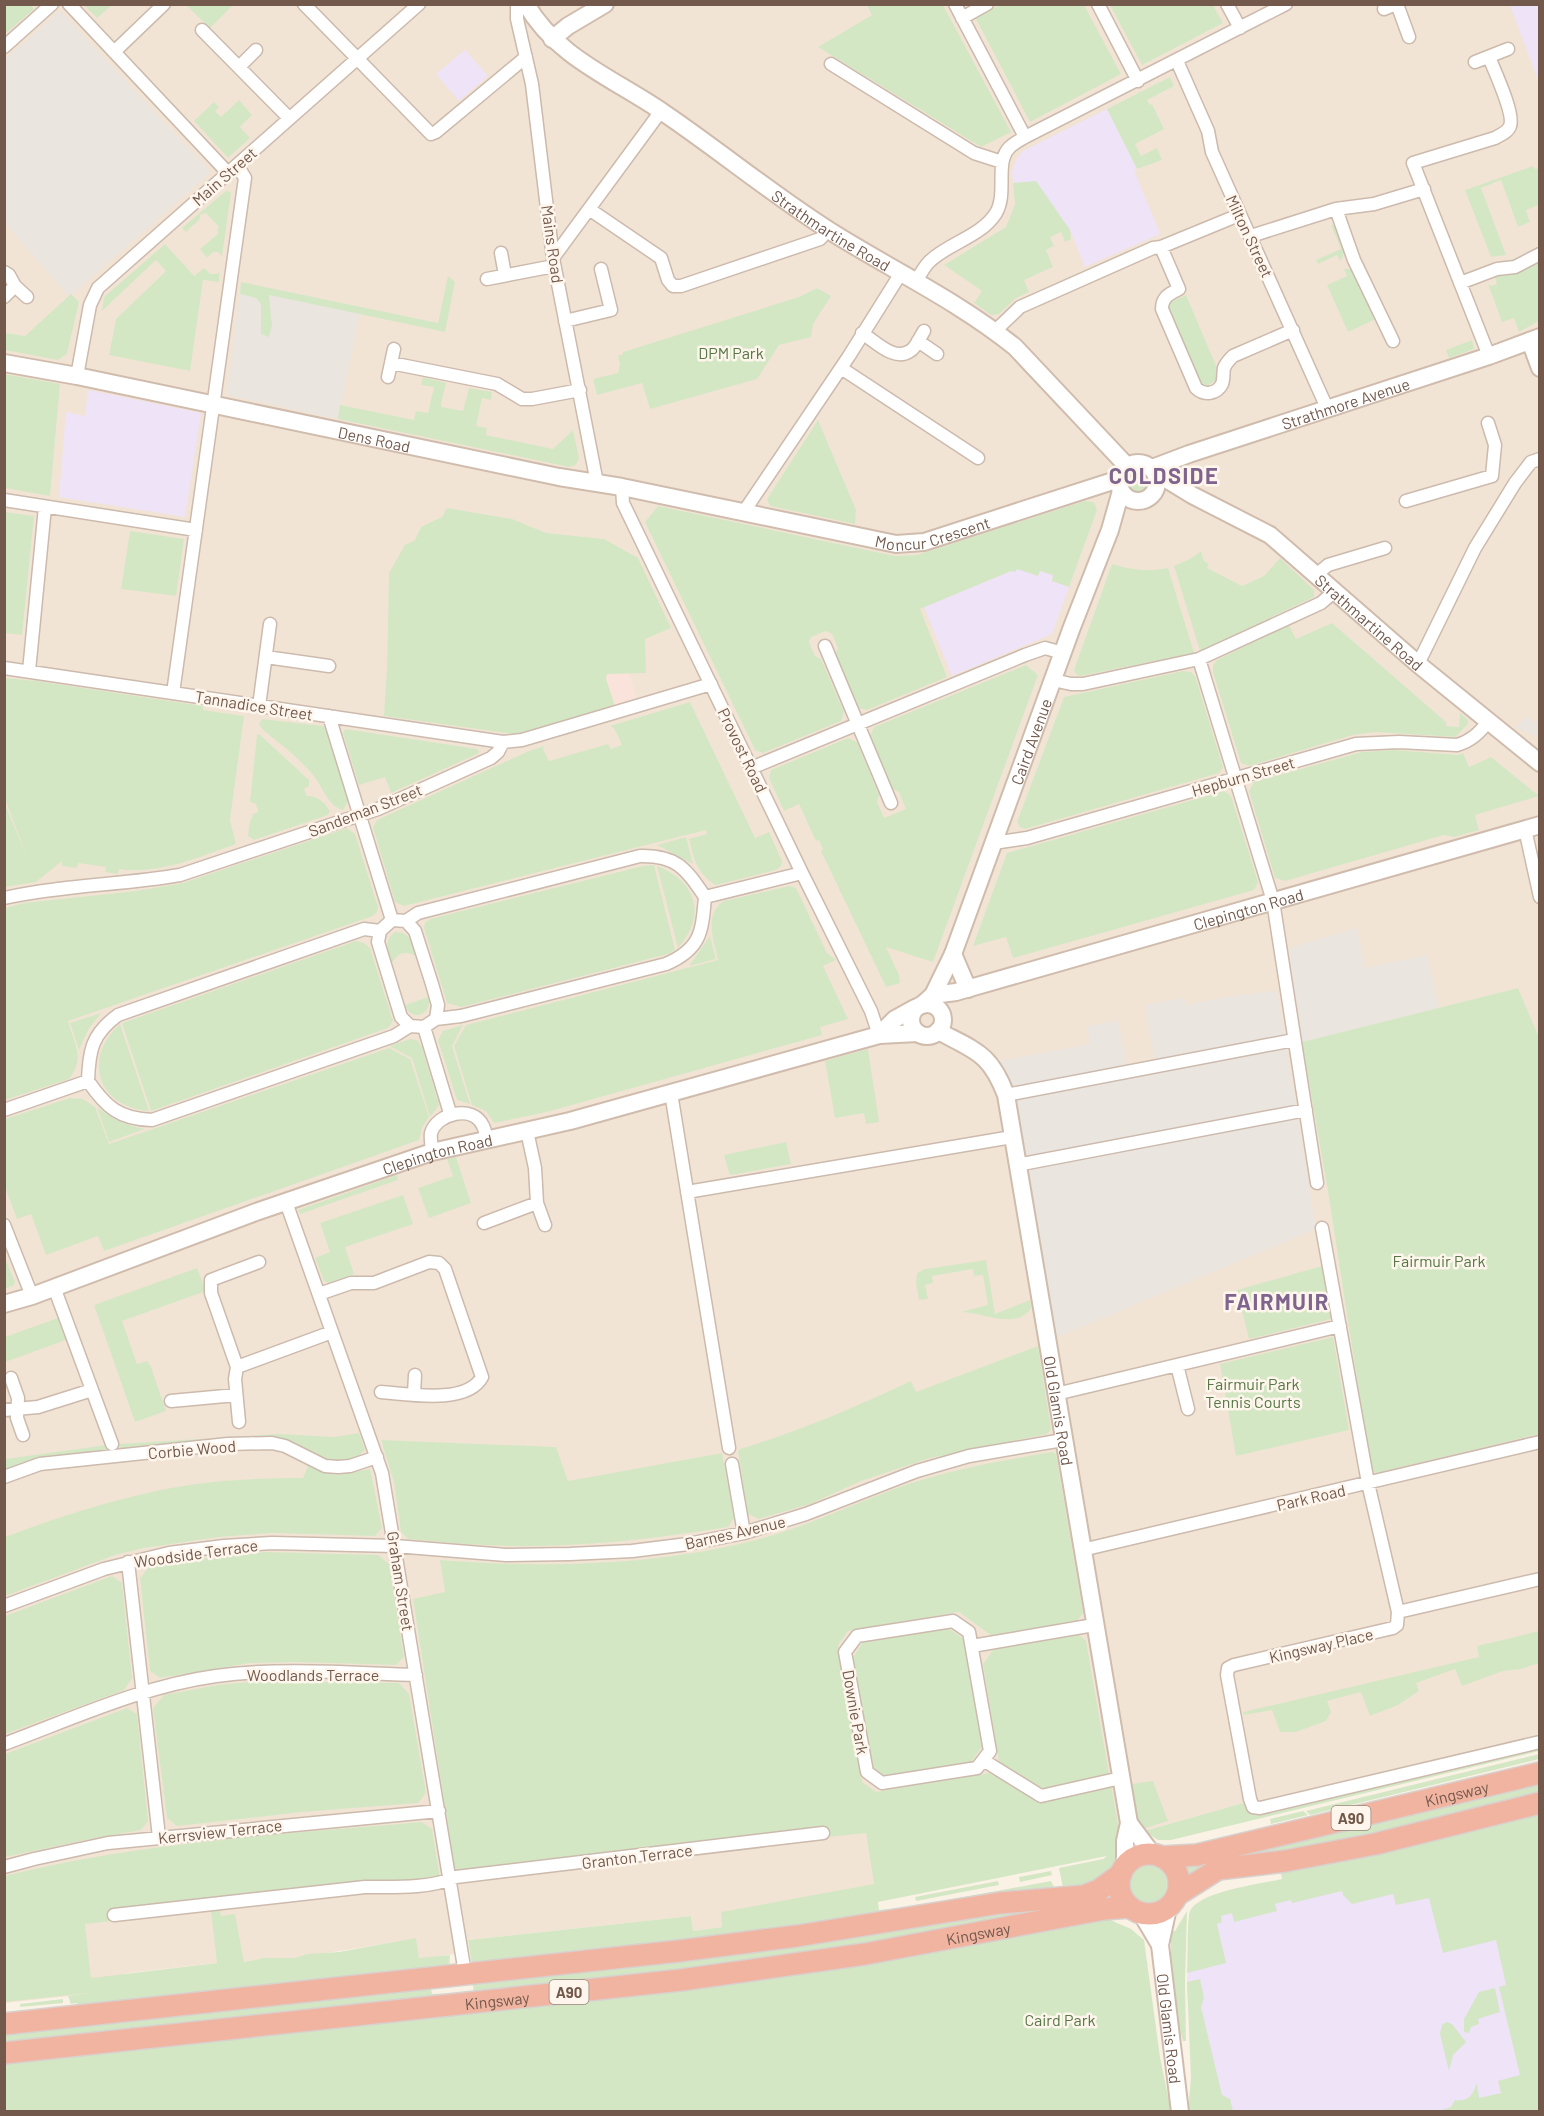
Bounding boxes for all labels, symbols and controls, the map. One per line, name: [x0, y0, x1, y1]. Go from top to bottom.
street label: Main Street: [188, 143, 260, 209]
street label: Strathmartine Road: [768, 185, 894, 274]
street label: Milton Street: [1223, 192, 1277, 280]
street label: Mains Road: [538, 204, 568, 284]
park label: DPM Park: [698, 343, 764, 362]
street label: Strathmore Avenue: [1279, 373, 1412, 433]
street label: Dens Road: [337, 421, 412, 455]
district label: COLDSIDE: [1109, 462, 1219, 488]
street label: Moncur Crescent: [873, 512, 992, 554]
street label: Strathmartine Road: [1312, 570, 1427, 674]
street label: Tannadice Street: [194, 686, 314, 724]
street label: Caird Avenue: [1006, 696, 1055, 787]
street label: Provost Road: [714, 705, 772, 795]
street label: Hepburn Street: [1189, 752, 1297, 800]
street label: Sandeman Street: [305, 780, 425, 840]
street label: Clepington Road: [1191, 884, 1305, 933]
street label: Clepington Road: [380, 1129, 494, 1178]
park label: Fairmuir Park: [1392, 1251, 1486, 1270]
district label: FAIRMUIR: [1224, 1288, 1330, 1314]
street label: Old Glamis Road: [1041, 1354, 1078, 1467]
park label: Fairmuir Park Tennis Courts: [1205, 1374, 1301, 1411]
street label: Corbie Wood: [147, 1436, 237, 1462]
street label: Park Road: [1275, 1480, 1347, 1514]
street label: Barnes Avenue: [683, 1511, 787, 1553]
street label: Graham Street: [384, 1530, 418, 1632]
street label: Woodside Terrace: [133, 1535, 259, 1571]
street label: Kingsway Place: [1267, 1624, 1375, 1666]
street label: Woodlands Terrace: [247, 1665, 379, 1684]
street label: Downie Park: [839, 1668, 873, 1756]
street label: Kingsway: [1423, 1776, 1491, 1810]
road number: A90: [1332, 1806, 1370, 1830]
street label: Kerrsview Terrace: [157, 1815, 283, 1847]
street label: Granton Terrace: [580, 1840, 694, 1872]
street label: Kingsway: [945, 1917, 1013, 1948]
street label: Old Glamis Road: [1154, 1972, 1186, 2085]
road number: A90: [550, 1980, 588, 2004]
street label: Kingsway: [464, 1987, 531, 2013]
park label: Caird Park: [1025, 2010, 1095, 2029]

